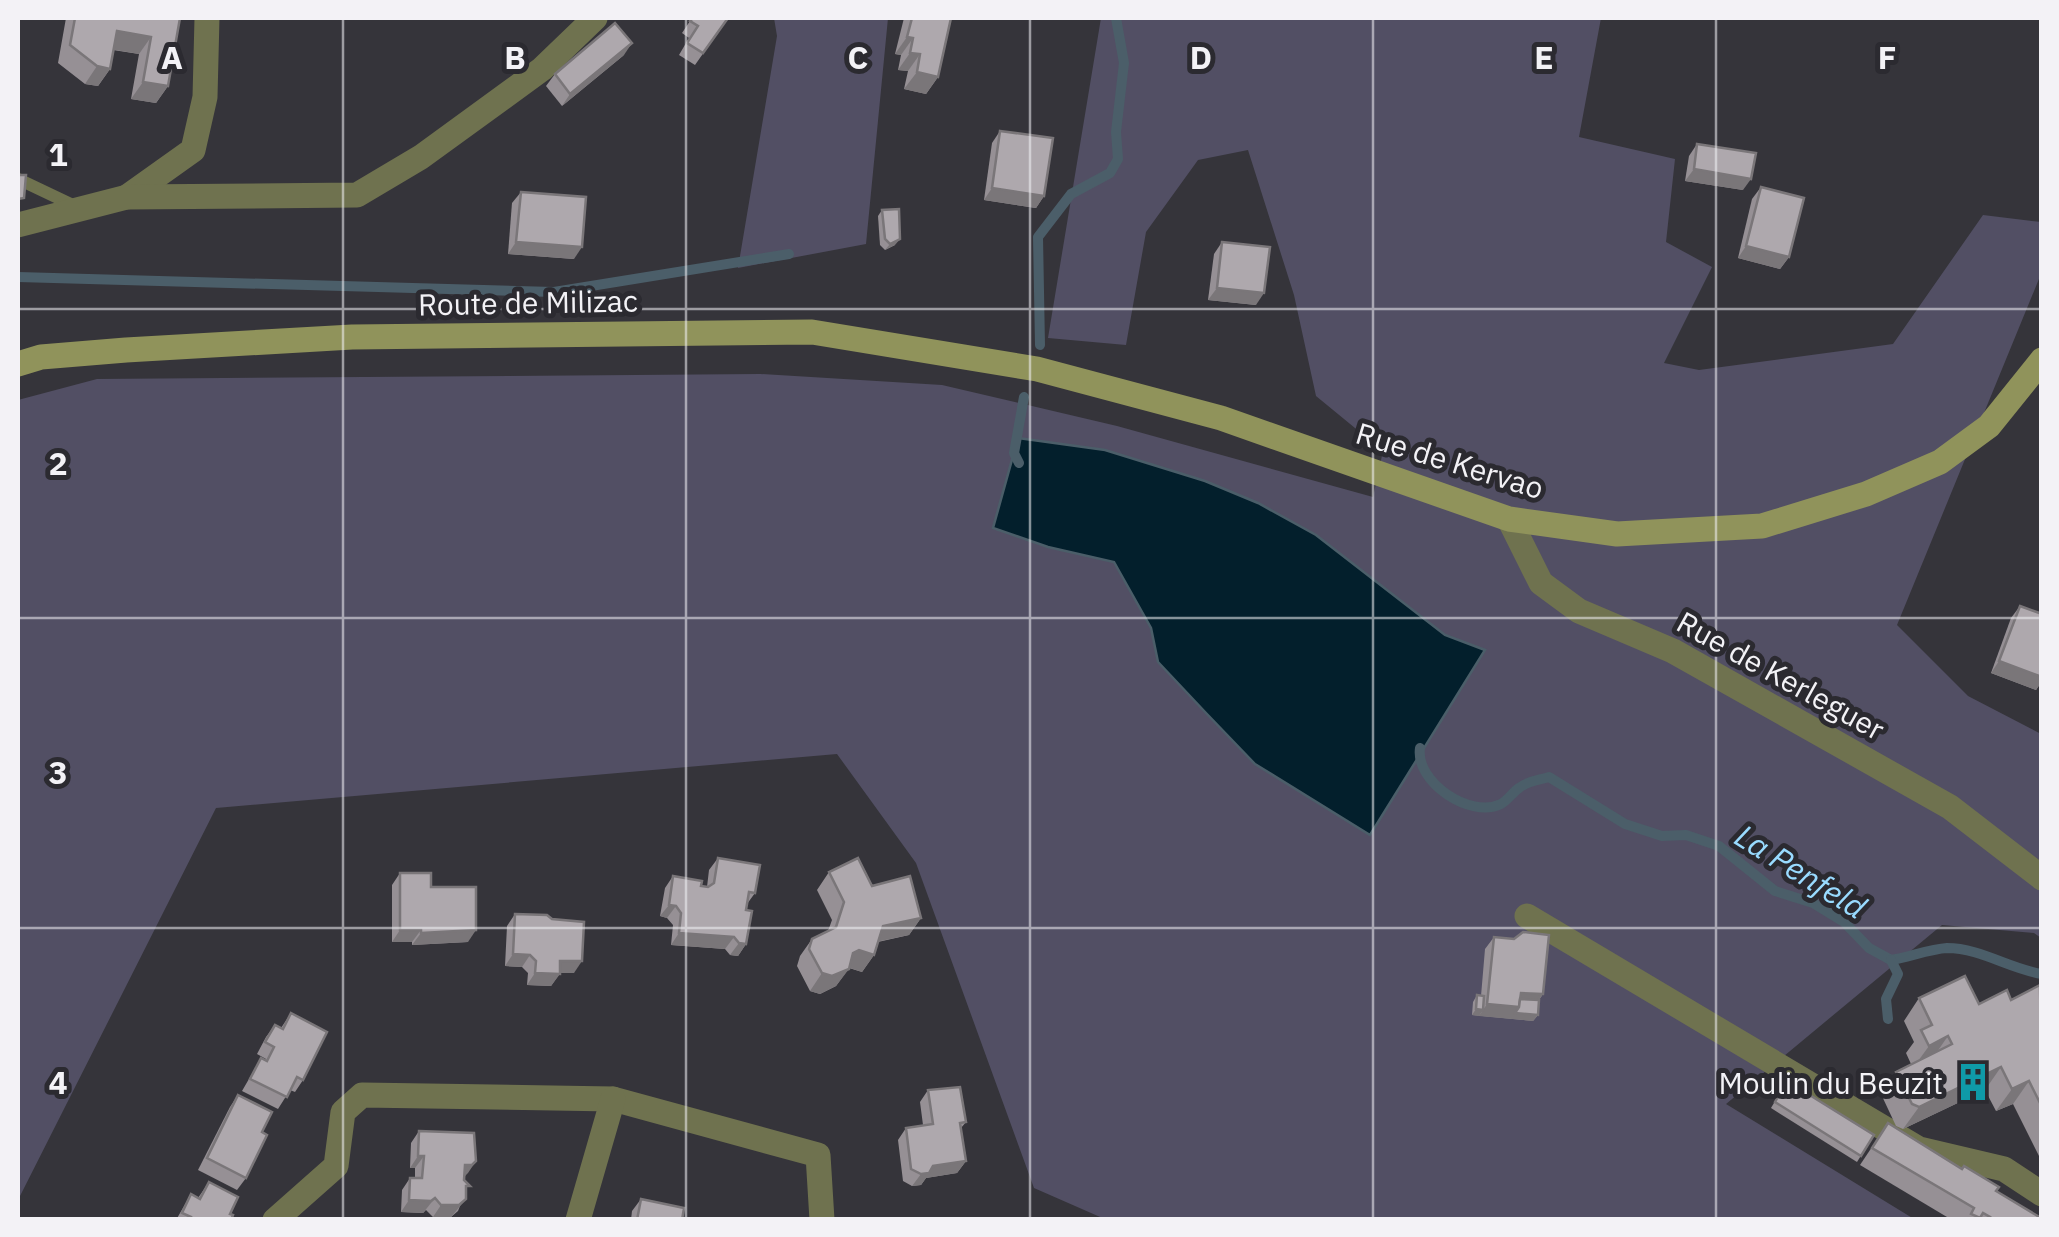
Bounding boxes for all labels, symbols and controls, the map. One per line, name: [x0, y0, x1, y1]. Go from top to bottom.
text: A: [161, 36, 183, 78]
text: B: [504, 36, 526, 78]
text: C: [848, 36, 868, 78]
text: D: [1190, 36, 1212, 78]
text: E: [1534, 36, 1554, 78]
text: F: [1878, 36, 1896, 78]
text: 1: [48, 133, 68, 175]
street label: Route de Milizac: [418, 281, 638, 323]
street label: Rue de Kervao: [1351, 413, 1549, 507]
text: 2: [48, 442, 68, 484]
street label: Rue de Kerleguer: [1670, 602, 1892, 748]
text: 3: [48, 751, 68, 793]
water label: La Penfeld: [1727, 814, 1875, 928]
text: 4: [48, 1061, 68, 1103]
building icon: Moulin du Beuzit: [1952, 1061, 1994, 1103]
place label: Moulin du Beuzit: [1718, 1063, 1943, 1102]

